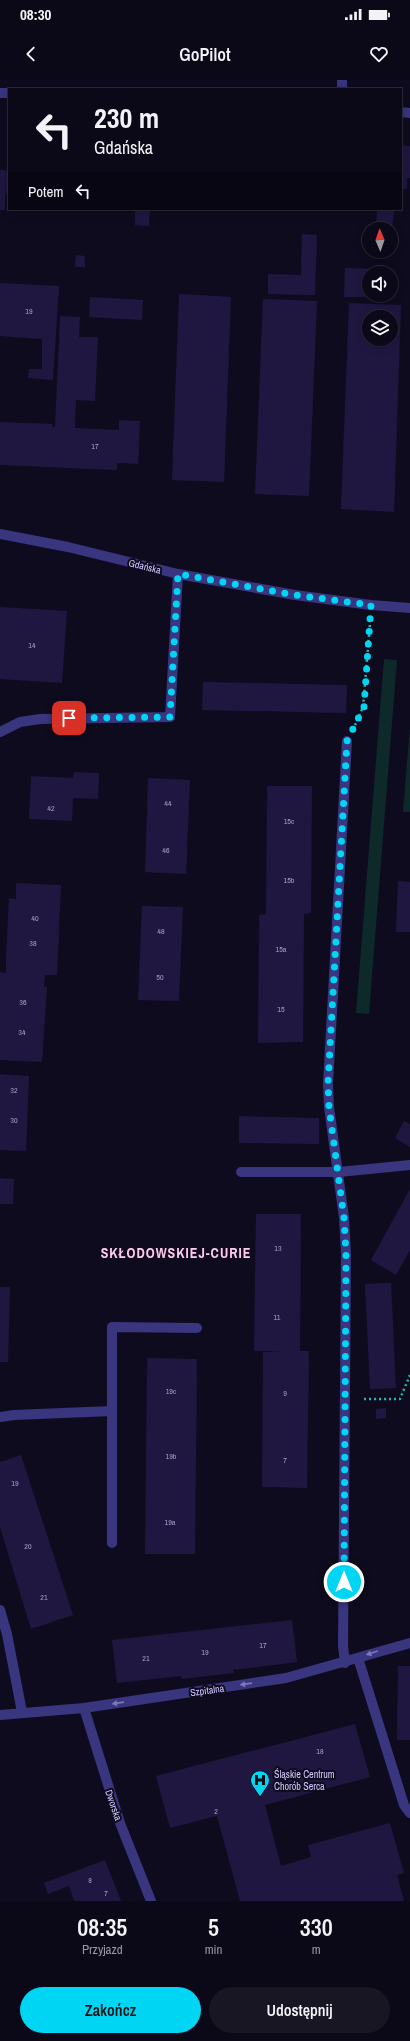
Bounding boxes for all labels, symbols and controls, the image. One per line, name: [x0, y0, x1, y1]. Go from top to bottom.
text: 08:30: [20, 4, 51, 25]
text: GoPilot: [179, 42, 231, 67]
icon: back: [20, 43, 42, 65]
icon: heart: [368, 43, 390, 65]
text: 230 m: [94, 99, 159, 137]
icon: left: [28, 104, 80, 156]
text: Gdańska: [94, 135, 153, 160]
icon: left: [72, 180, 94, 202]
text: Potem: [28, 181, 64, 202]
north arrow: [362, 222, 398, 258]
map controls: [362, 222, 398, 346]
button: sound: [362, 266, 398, 302]
house number: 19: [25, 306, 33, 316]
button: layers: [362, 310, 398, 346]
house number: 17: [91, 441, 99, 451]
street label: Gdańska: [127, 556, 163, 577]
house number: 14: [28, 640, 36, 650]
pin: [52, 701, 86, 735]
icon: arrive: [58, 707, 80, 729]
house number: 44: [164, 798, 172, 808]
house number: 42: [47, 803, 55, 813]
house number: 15c: [284, 816, 295, 826]
house number: 46: [162, 845, 170, 855]
house number: 15b: [284, 875, 295, 885]
house number: 40: [31, 913, 39, 923]
house number: 48: [157, 926, 165, 936]
house number: 38: [29, 938, 37, 948]
house number: 15a: [276, 944, 287, 954]
house number: 50: [156, 972, 164, 982]
house number: 36: [19, 997, 27, 1007]
house number: 15: [277, 1004, 285, 1014]
house number: 34: [18, 1027, 26, 1037]
house number: 32: [10, 1085, 18, 1095]
house number: 30: [10, 1115, 18, 1125]
house number: 13: [274, 1243, 282, 1253]
district label: SKŁODOWSKIEJ-CURIE: [101, 1244, 251, 1262]
house number: 11: [274, 1312, 281, 1322]
house number: 19c: [166, 1386, 177, 1396]
house number: 9: [283, 1388, 287, 1398]
house number: 19b: [166, 1451, 177, 1461]
house number: 7: [283, 1455, 287, 1465]
house number: 19: [11, 1478, 19, 1488]
house number: 19a: [165, 1517, 176, 1527]
house number: 20: [24, 1541, 32, 1551]
position arrow: [323, 1561, 365, 1603]
house number: 21: [40, 1592, 48, 1602]
house number: 17: [259, 1640, 267, 1650]
house number: 19: [201, 1647, 209, 1657]
one-way arrow: [366, 1650, 378, 1656]
house number: 21: [142, 1653, 150, 1663]
one-way arrow: [240, 1681, 252, 1687]
street label: Szpitalna: [189, 1682, 225, 1699]
one-way arrow: [112, 1700, 124, 1706]
house number: 18: [316, 1746, 324, 1756]
place label: Śląskie Centrum Chorób Serca: [274, 1768, 335, 1793]
hospital icon: Śląskie Centrum Chorób Serca: [249, 1769, 271, 1797]
street label: Dworska: [102, 1788, 125, 1823]
house number: 2: [214, 1806, 218, 1816]
house number: 8: [88, 1875, 92, 1885]
house number: 7: [104, 1888, 108, 1898]
text: 08:35: [77, 1911, 127, 1943]
text: 5: [208, 1911, 219, 1943]
text: 330: [300, 1911, 333, 1943]
text: Przyjazd: [82, 1941, 123, 1958]
text: min: [205, 1941, 222, 1958]
text: m: [312, 1941, 321, 1958]
button: Zakończ: [20, 1987, 201, 2033]
button: Udostępnij: [209, 1987, 390, 2033]

